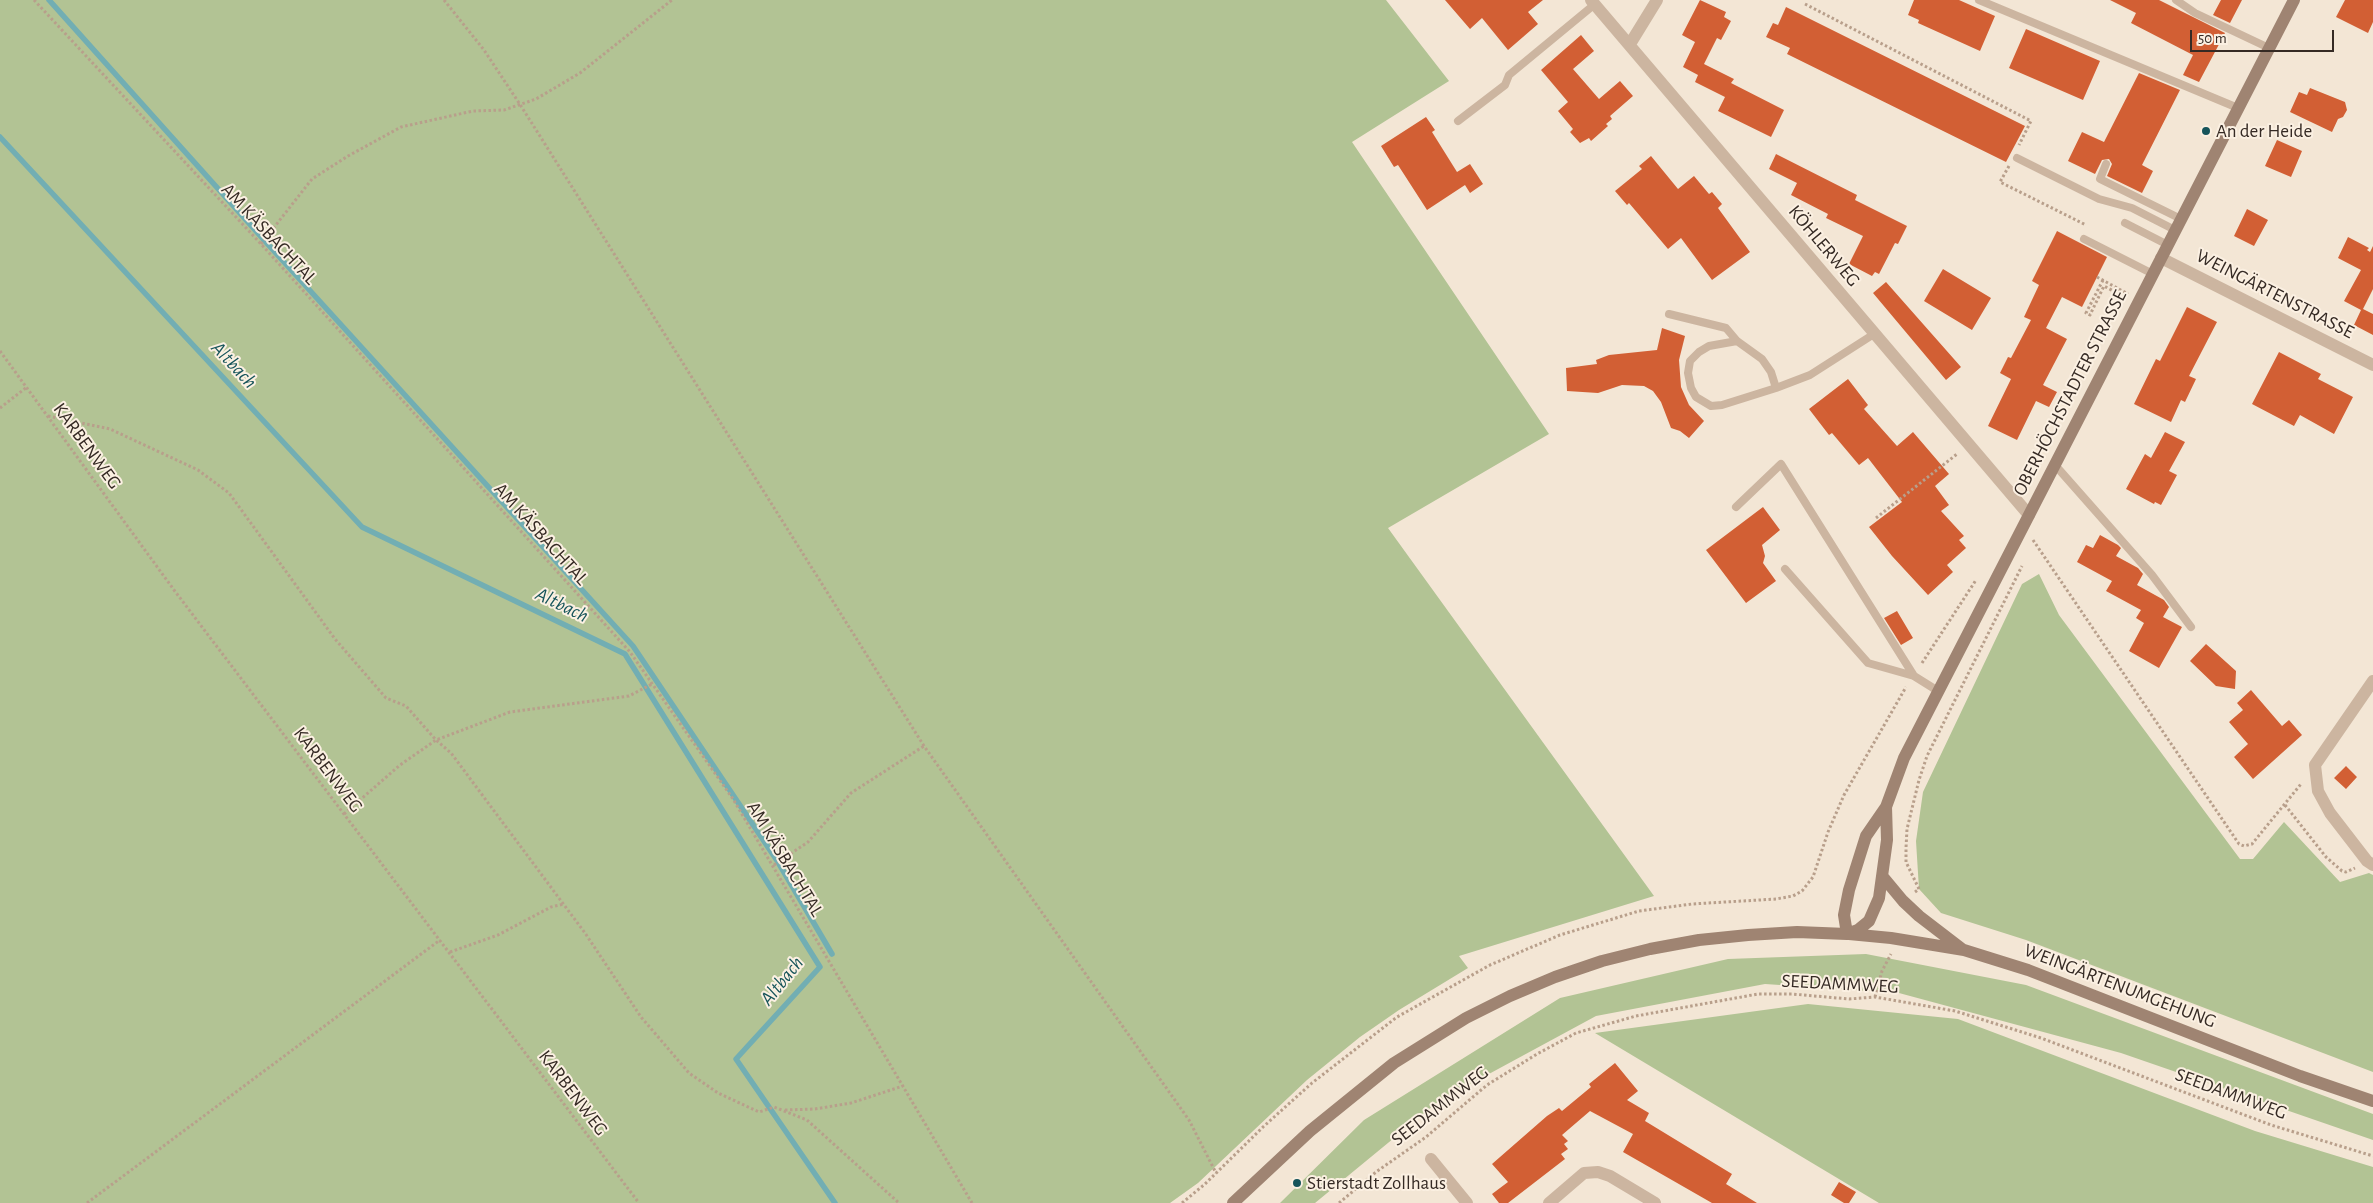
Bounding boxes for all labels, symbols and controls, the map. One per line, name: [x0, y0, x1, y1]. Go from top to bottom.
scale bar: [2193, 20, 2337, 52]
text: 50 m: [2198, 31, 2227, 46]
place label: An der Heide: [2216, 120, 2312, 142]
marker: An der Heide: [2200, 125, 2212, 137]
street label: AM KÄSBACHTAL: [216, 179, 322, 289]
street label: KÖHLERWEG: [1783, 201, 1865, 291]
street label: WEINGÄRTENSTRASSE: [2192, 244, 2358, 344]
street label: OBERHÖCHSTADTER STRASSE: [2008, 286, 2132, 500]
water label: Altbach: [206, 336, 262, 394]
street label: KARBENWEG: [48, 398, 126, 494]
street label: AM KÄSBACHTAL: [489, 478, 593, 590]
water label: Altbach: [532, 582, 592, 628]
street label: KARBENWEG: [288, 723, 368, 817]
street label: AM KÄSBACHTAL: [742, 797, 828, 921]
street label: WEINGÄRTENUMGEHUNG: [2021, 939, 2219, 1033]
water label: Altbach: [755, 952, 809, 1010]
street label: SEEDAMMWEG: [1781, 970, 1899, 998]
street label: KARBENWEG: [533, 1046, 613, 1140]
street label: SEEDAMMWEG: [1387, 1061, 1493, 1151]
street label: SEEDAMMWEG: [2172, 1063, 2290, 1125]
place label: Stierstadt Zollhaus: [1307, 1172, 1446, 1194]
marker: Stierstadt Zollhaus: [1291, 1177, 1303, 1189]

